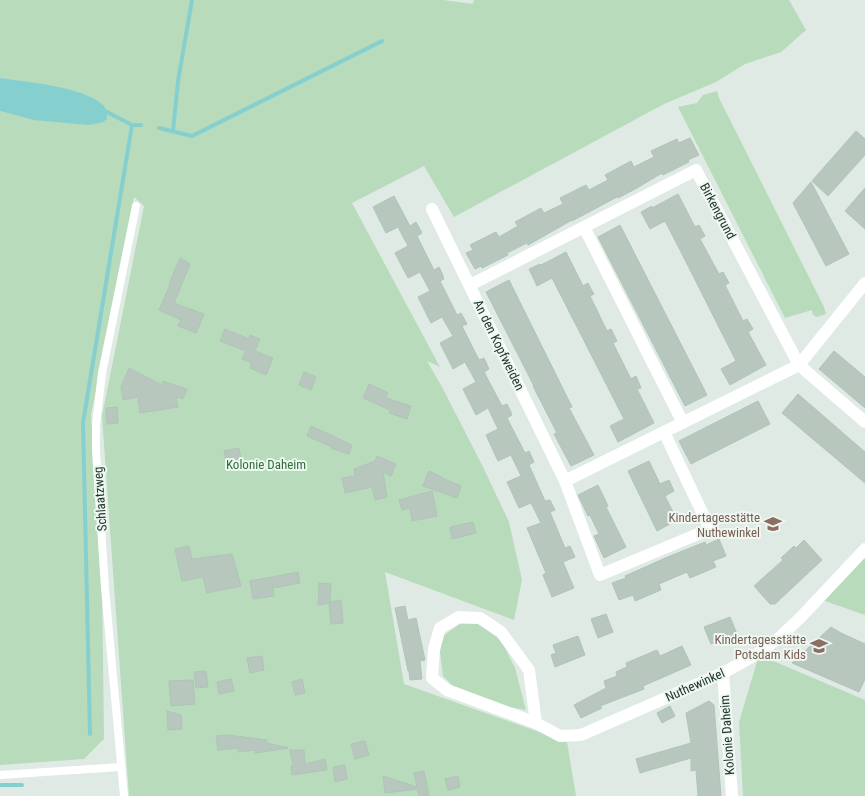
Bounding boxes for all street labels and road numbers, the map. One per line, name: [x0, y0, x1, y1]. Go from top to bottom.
street label: Birkengrund: [697, 180, 739, 242]
street label: An den Kopfweiden: [471, 297, 527, 393]
street label: Schlaatzweg: [90, 466, 110, 532]
street label: Nuthewinkel: [663, 665, 727, 705]
street label: Kolonie Daheim: [717, 695, 737, 775]

